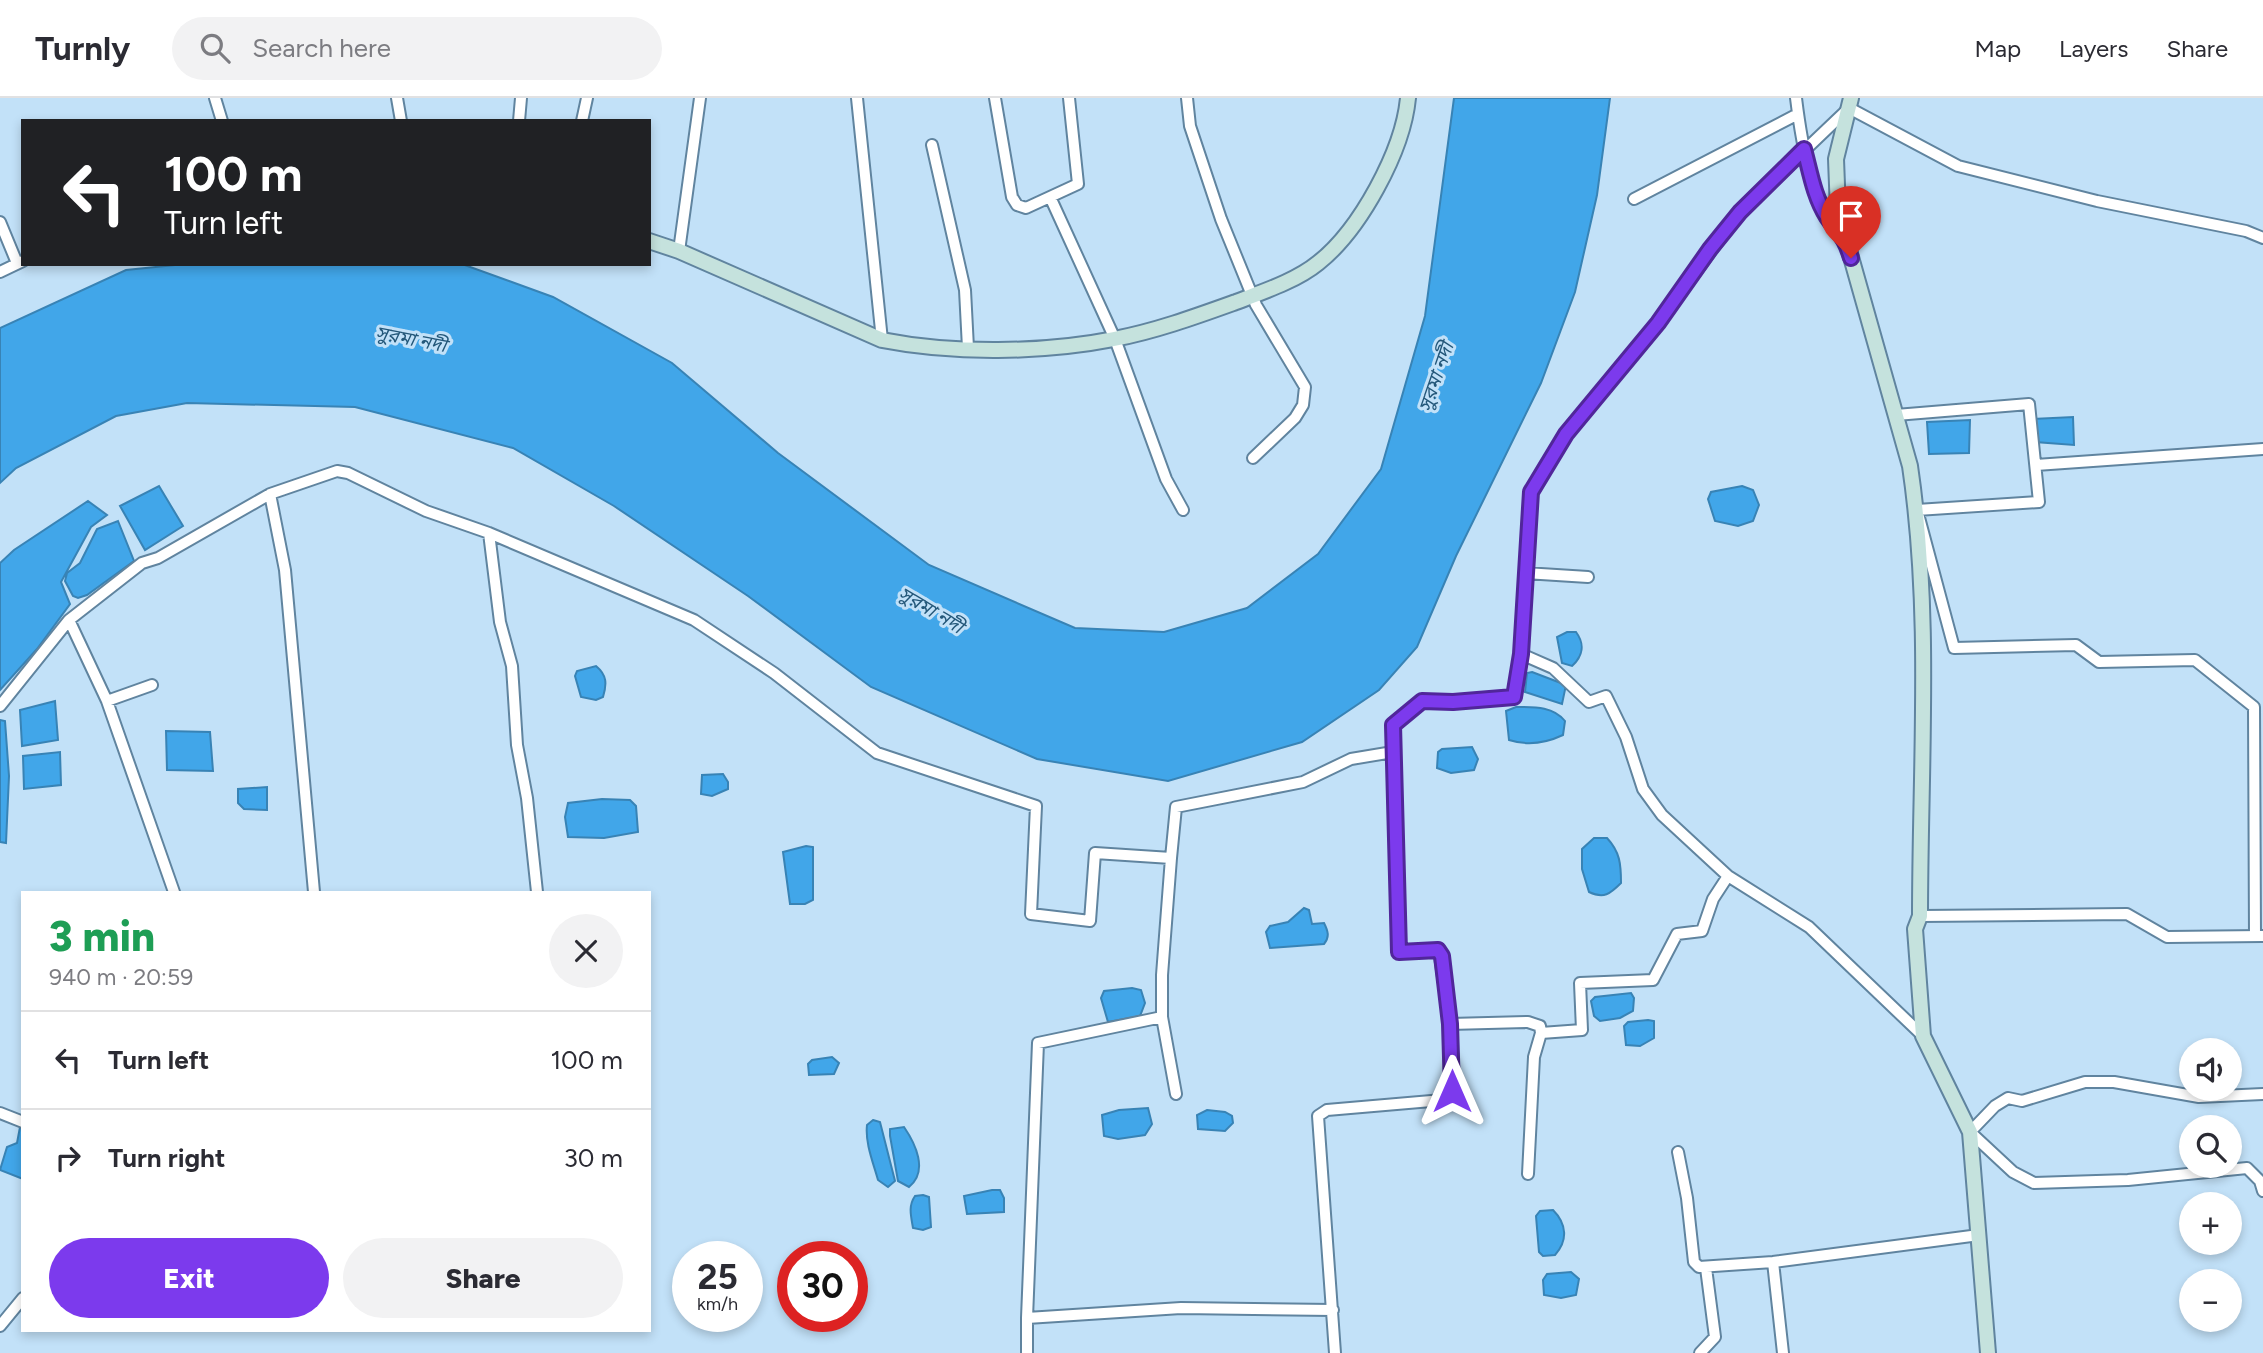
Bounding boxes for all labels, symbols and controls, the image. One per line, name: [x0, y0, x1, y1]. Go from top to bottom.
search box: [172, 17, 662, 80]
text: Turnly: [35, 29, 130, 68]
icon: search: [196, 29, 234, 67]
text: Search here: [252, 32, 391, 64]
text: Map: [1974, 34, 2021, 63]
text: Layers: [2059, 34, 2128, 63]
text: Share: [2166, 34, 2228, 63]
text: 100 m: [164, 144, 303, 203]
icon: left: [49, 147, 140, 238]
pin: [1821, 186, 1881, 258]
icon: arrive: [1832, 197, 1870, 235]
text: Turn left: [164, 204, 283, 242]
water label: সুরমা নদী: [374, 321, 452, 358]
water label: সুরমা নদী: [1413, 336, 1460, 415]
water label: সুরমা নদী: [894, 582, 971, 640]
text: 3 min: [49, 911, 155, 962]
button: close: [549, 914, 623, 988]
text: 940 m · 20:59: [49, 963, 193, 991]
map controls: [2179, 1038, 2242, 1332]
button: sound: [2179, 1038, 2242, 1101]
icon: left: [49, 1041, 87, 1079]
text: Turn left: [108, 1044, 209, 1076]
text: 100 m: [550, 1044, 623, 1076]
position arrow: [1415, 1054, 1489, 1128]
button: search: [2179, 1115, 2242, 1178]
icon: right: [49, 1139, 87, 1177]
text: Turn right: [108, 1142, 225, 1174]
text: 30 m: [564, 1142, 623, 1174]
button: +: [2179, 1192, 2242, 1255]
button: Exit: [49, 1238, 329, 1318]
button: Share: [343, 1238, 623, 1318]
speed limit sign: 30: [777, 1241, 868, 1332]
text: 25: [697, 1256, 738, 1298]
button: −: [2179, 1269, 2242, 1332]
text: km/h: [697, 1293, 738, 1315]

